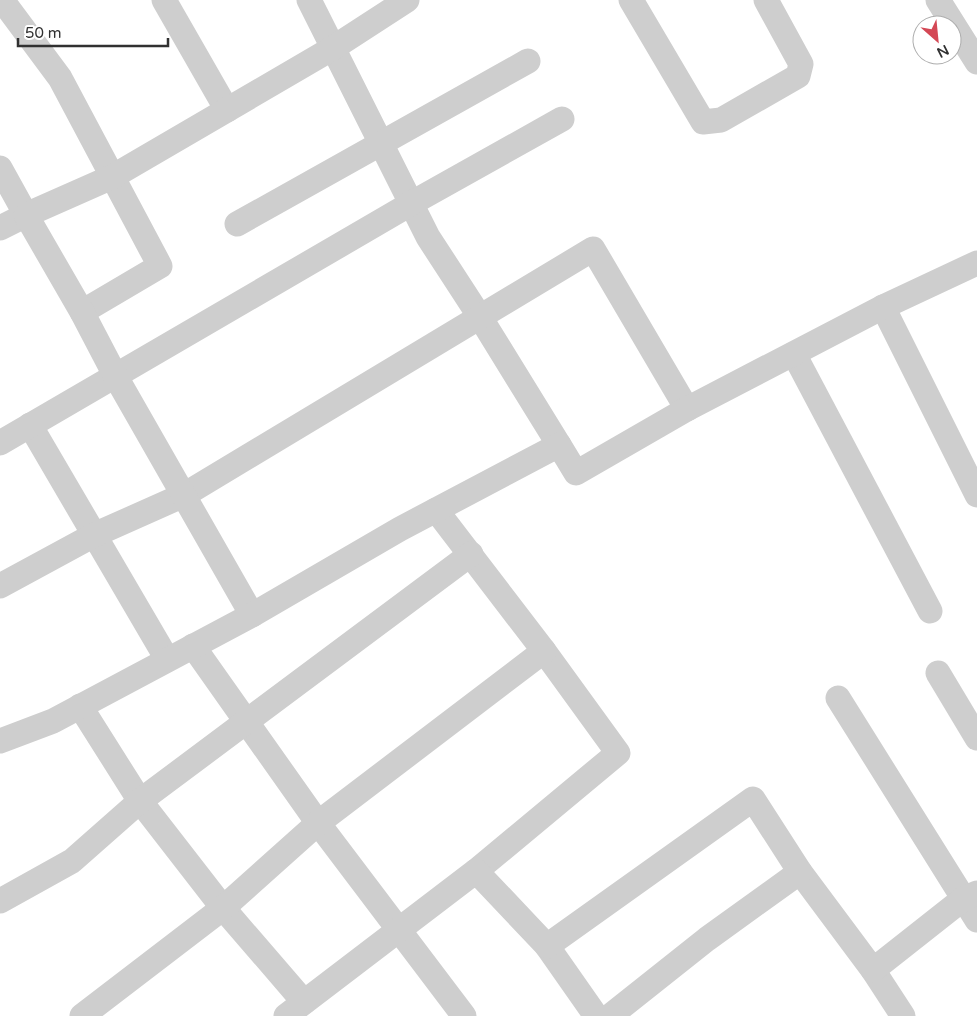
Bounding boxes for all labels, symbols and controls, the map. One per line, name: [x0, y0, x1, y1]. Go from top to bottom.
scale bar: [18, 15, 168, 47]
north arrow: [912, 15, 962, 65]
text: 50 m: [25, 24, 62, 42]
text: N: [934, 41, 952, 61]

